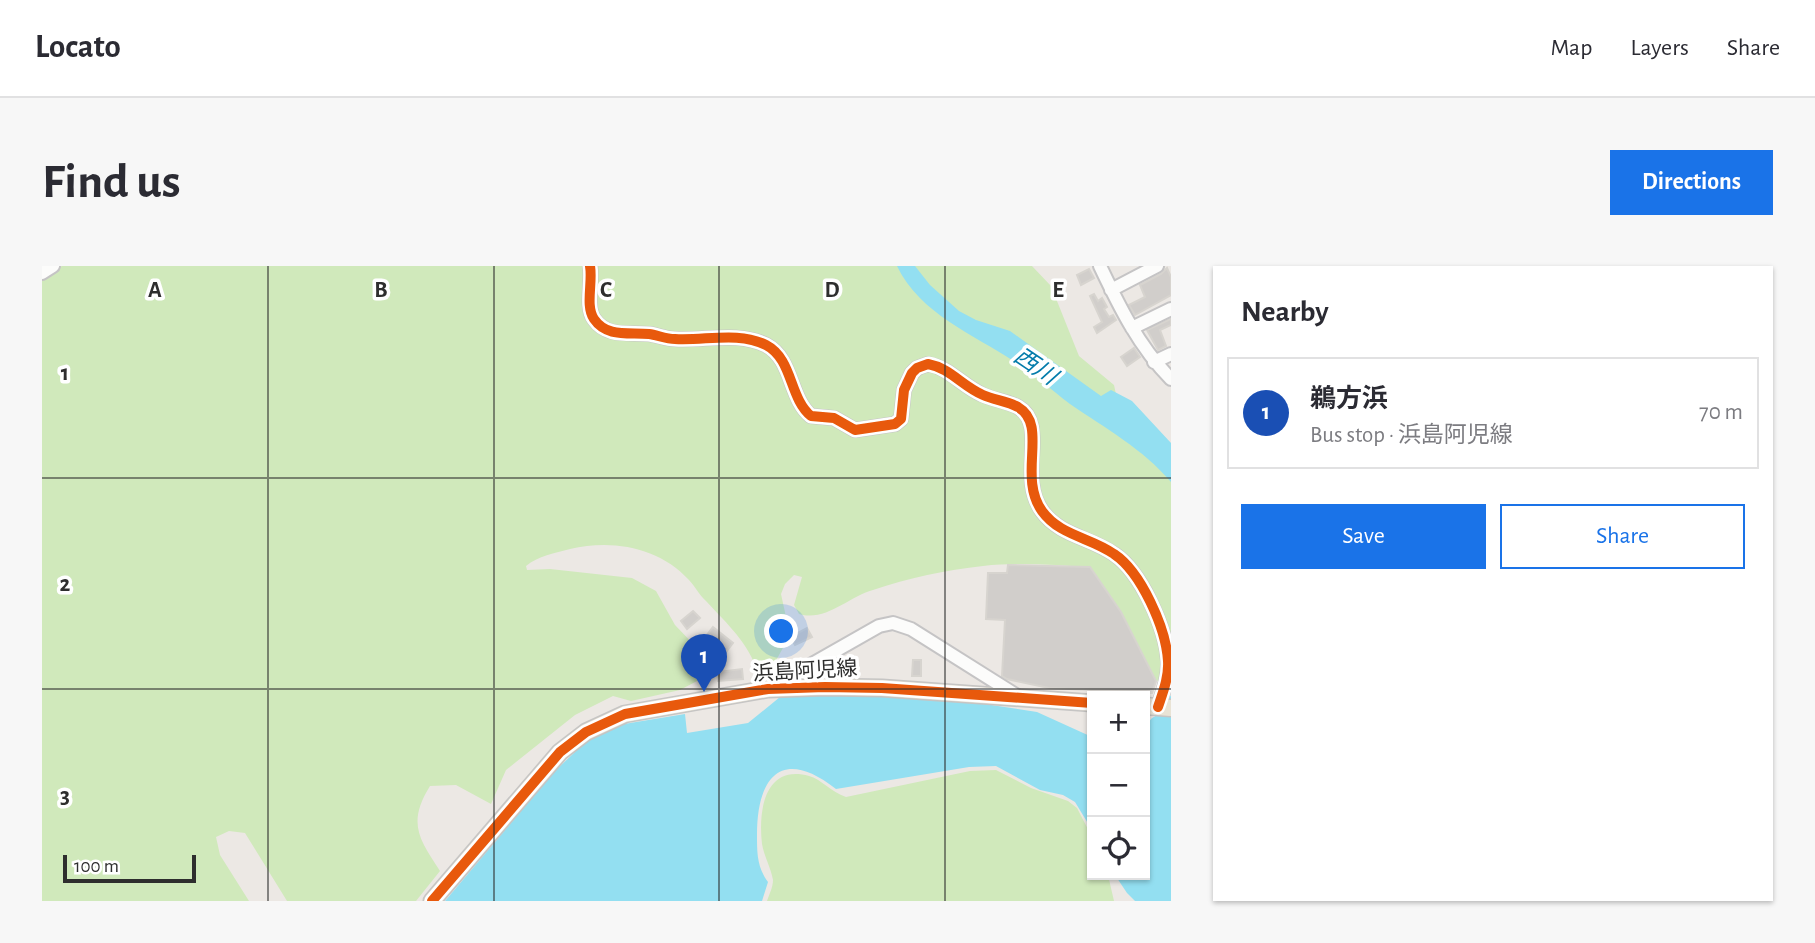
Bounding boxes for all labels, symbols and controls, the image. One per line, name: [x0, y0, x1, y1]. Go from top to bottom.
text: Locato: [35, 31, 121, 64]
text: Map: [1550, 36, 1592, 60]
text: Layers: [1630, 36, 1689, 60]
text: Share: [1727, 36, 1780, 60]
button: Directions: [1610, 150, 1773, 215]
text: Find us: [42, 158, 181, 207]
text: A: [148, 279, 162, 302]
text: B: [374, 279, 388, 302]
text: C: [600, 279, 612, 302]
text: D: [824, 279, 840, 302]
text: E: [1052, 279, 1064, 302]
text: Nearby: [1241, 297, 1329, 327]
water label: 西川: [1010, 344, 1064, 391]
text: 1: [61, 362, 69, 385]
text: 鵜方浜: [1310, 386, 1388, 412]
text: 1: [1262, 401, 1270, 424]
text: 70 m: [1699, 401, 1743, 424]
text: Bus stop · 浜島阿児線: [1310, 424, 1513, 447]
button: Save: [1241, 504, 1486, 569]
button: Share: [1500, 504, 1745, 569]
text: 2: [60, 573, 71, 596]
your location: [764, 614, 798, 648]
pin: 1: [681, 634, 727, 692]
street label: 浜島阿児線: [752, 657, 858, 684]
map controls: [1087, 691, 1150, 880]
button: +: [1087, 691, 1150, 754]
button: −: [1087, 754, 1150, 817]
text: 3: [60, 785, 70, 808]
button: locate: [1087, 817, 1150, 880]
scale bar: [63, 852, 196, 884]
text: 100 m: [74, 857, 119, 876]

